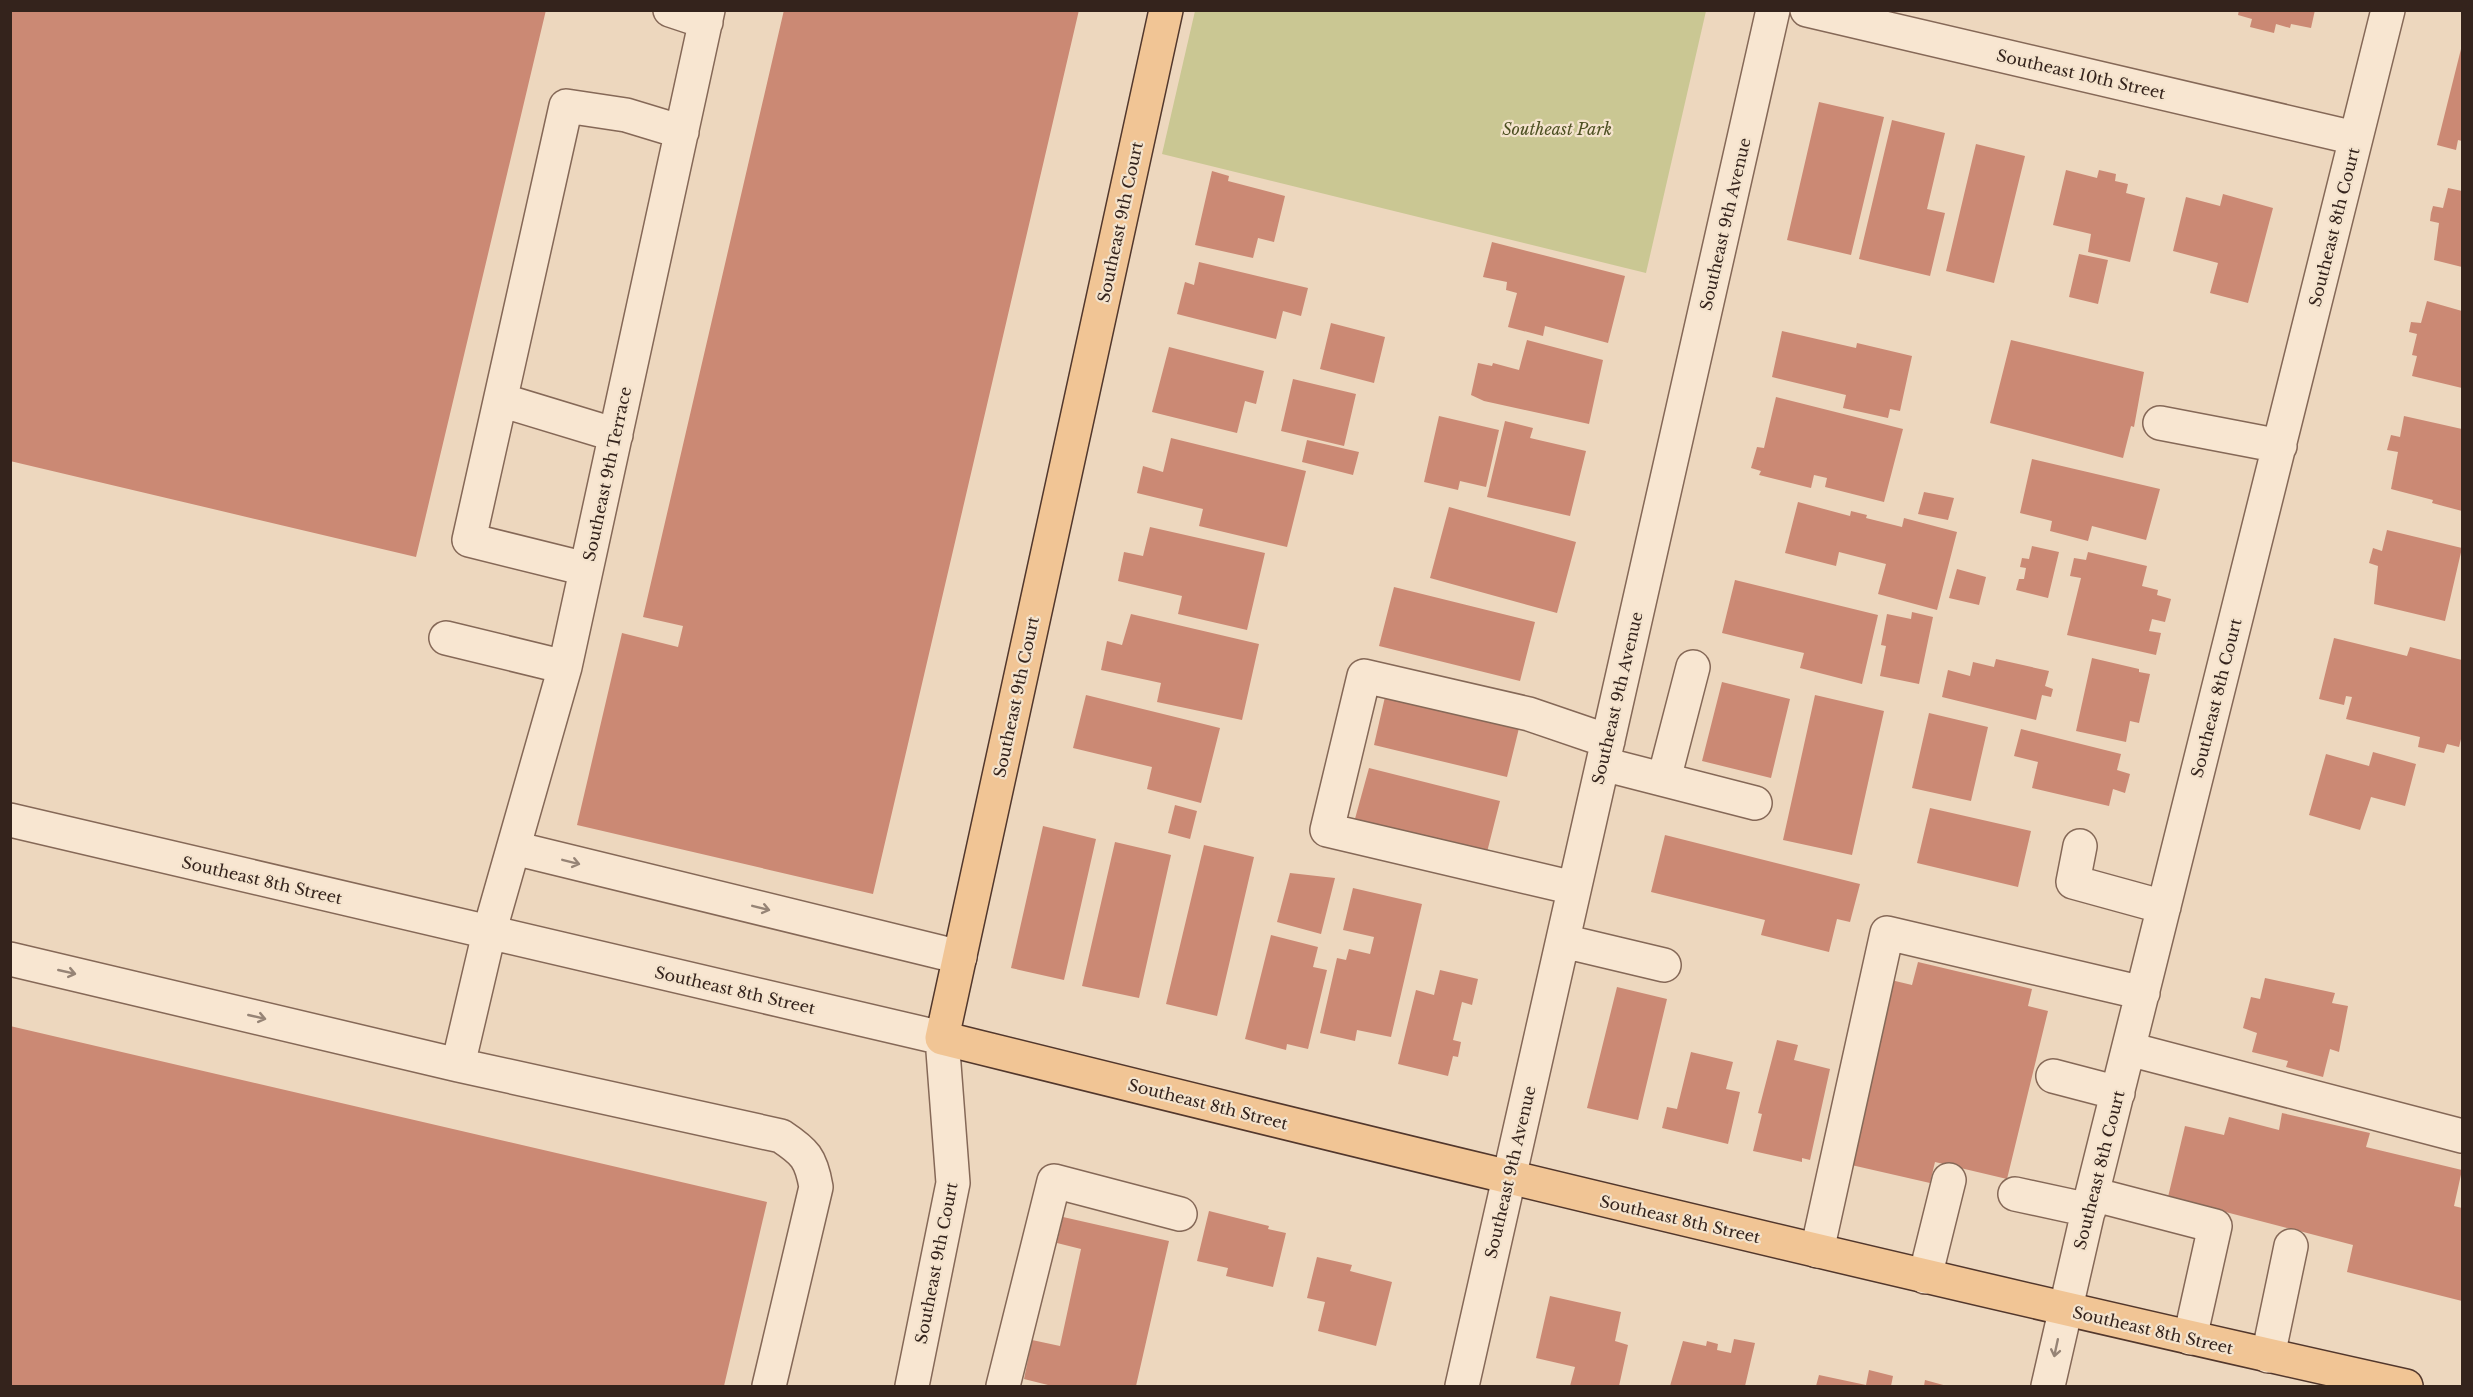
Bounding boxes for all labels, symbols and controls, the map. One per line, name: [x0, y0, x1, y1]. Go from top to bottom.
street label: Southeast 10th Street: [1995, 45, 2167, 103]
park label: Southeast Park: [1502, 119, 1612, 139]
street label: Southeast 9th Avenue: [1695, 136, 1755, 312]
street label: Southeast 9th Court: [1093, 140, 1147, 304]
street label: Southeast 8th Court: [2305, 145, 2363, 309]
street label: Southeast 9th Terrace: [579, 385, 635, 563]
street label: Southeast 9th Avenue: [1587, 610, 1647, 786]
street label: Southeast 9th Court: [989, 615, 1043, 779]
street label: Southeast 8th Court: [2187, 616, 2245, 780]
street label: Southeast 8th Street: [180, 852, 344, 908]
one-way arrow: [561, 857, 580, 869]
one-way arrow: [751, 903, 770, 915]
street label: Southeast 8th Street: [653, 962, 817, 1018]
one-way arrow: [57, 967, 77, 978]
one-way arrow: [247, 1012, 266, 1023]
street label: Southeast 8th Street: [1126, 1074, 1290, 1134]
street label: Southeast 9th Avenue: [1480, 1084, 1540, 1260]
street label: Southeast 8th Court: [2070, 1088, 2128, 1252]
street label: Southeast 9th Court: [911, 1181, 961, 1345]
street label: Southeast 8th Street: [1598, 1191, 1762, 1247]
street label: Southeast 8th Street: [2071, 1302, 2235, 1358]
one-way arrow: [2049, 1338, 2061, 1357]

